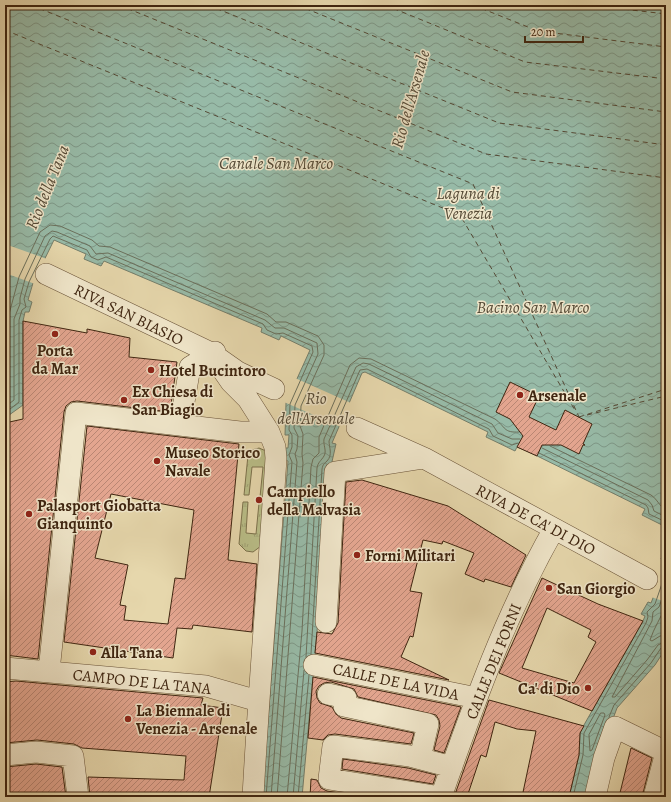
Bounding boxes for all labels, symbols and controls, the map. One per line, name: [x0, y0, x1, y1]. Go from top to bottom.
scale bar: [525, 18, 583, 44]
text: 20 m: [531, 24, 555, 40]
water label: Rio dell'Arsenale: [385, 47, 435, 151]
water label: Rio della Tana: [20, 141, 75, 233]
water label: Canale San Marco: [219, 152, 333, 175]
water label: Laguna di Venezia: [436, 182, 500, 225]
street label: RIVA SAN BIASIO: [70, 279, 187, 351]
water label: Bacino San Marco: [477, 296, 590, 319]
marker: Porta da Mar: [50, 329, 60, 339]
place label: Porta da Mar: [32, 340, 79, 380]
place label: Hotel Bucintoro: [159, 360, 266, 382]
marker: Hotel Bucintoro: [146, 365, 156, 375]
place label: Ex Chiesa di San Biagio: [132, 381, 214, 421]
place label: Arsenale: [527, 385, 587, 407]
water label: Rio dell'Arsenale: [277, 387, 355, 430]
marker: Arsenale: [515, 390, 525, 400]
marker: Ex Chiesa di San Biagio: [119, 395, 129, 405]
place label: Museo Storico Navale: [165, 442, 260, 482]
marker: Museo Storico Navale: [152, 456, 162, 466]
street label: RIVA DE CA' DI DIO: [472, 479, 599, 561]
place label: Campiello della Malvasia: [267, 481, 361, 521]
place label: Palasport Giobatta Gianquinto: [37, 495, 161, 535]
marker: Campiello della Malvasia: [254, 495, 264, 505]
marker: Palasport Giobatta Gianquinto: [24, 509, 34, 519]
place label: Forni Militari: [365, 545, 456, 567]
marker: Forni Militari: [352, 550, 362, 560]
place label: San Giorgio: [557, 578, 636, 600]
marker: San Giorgio: [544, 583, 554, 593]
street label: CALLE DEI FORNI: [461, 600, 527, 723]
place label: Alla Tana: [100, 642, 163, 664]
marker: Alla Tana: [88, 647, 98, 657]
street label: CALLE DE LA VIDA: [331, 658, 462, 706]
street label: CAMPO DE LA TANA: [72, 664, 213, 700]
place label: Ca' di Dio: [518, 678, 580, 700]
marker: Ca' di Dio: [583, 683, 593, 693]
place label: La Biennale di Venezia - Arsenale: [135, 700, 258, 740]
marker: La Biennale di Venezia - Arsenale: [123, 714, 133, 724]

